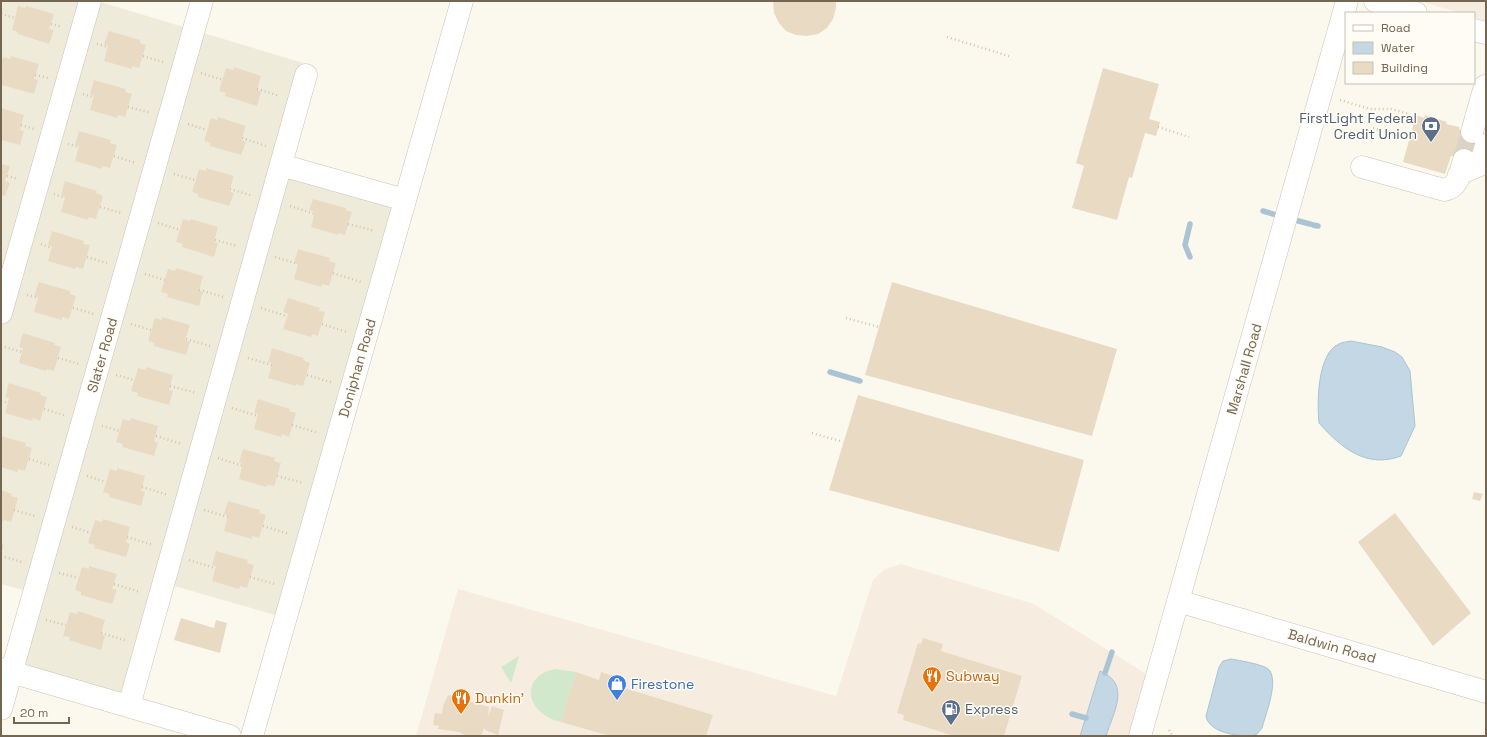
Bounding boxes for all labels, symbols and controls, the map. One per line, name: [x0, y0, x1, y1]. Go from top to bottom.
legend: [1345, 12, 1475, 84]
text: Road: [1381, 20, 1410, 36]
text: Water: [1381, 40, 1415, 56]
text: Building: [1381, 60, 1428, 76]
place label: FirstLight Federal Credit Union: [1299, 109, 1417, 143]
bank icon: FirstLight Federal Credit Union: [1420, 115, 1442, 143]
street label: Slater Road: [83, 315, 121, 395]
street label: Doniphan Road: [334, 316, 380, 420]
street label: Marshall Road: [1222, 321, 1266, 417]
street label: Baldwin Road: [1286, 625, 1378, 667]
restaurant icon: Subway: [921, 665, 943, 693]
place label: Subway: [946, 667, 1000, 685]
shop icon: Firestone: [606, 673, 628, 701]
place label: Firestone: [631, 675, 694, 693]
restaurant icon: Dunkin': [450, 687, 472, 715]
place label: Dunkin': [475, 689, 524, 707]
fuel station icon: Express: [940, 698, 962, 726]
scale bar: [14, 699, 69, 725]
place label: Express: [965, 700, 1018, 718]
text: 20 m: [20, 705, 48, 721]

